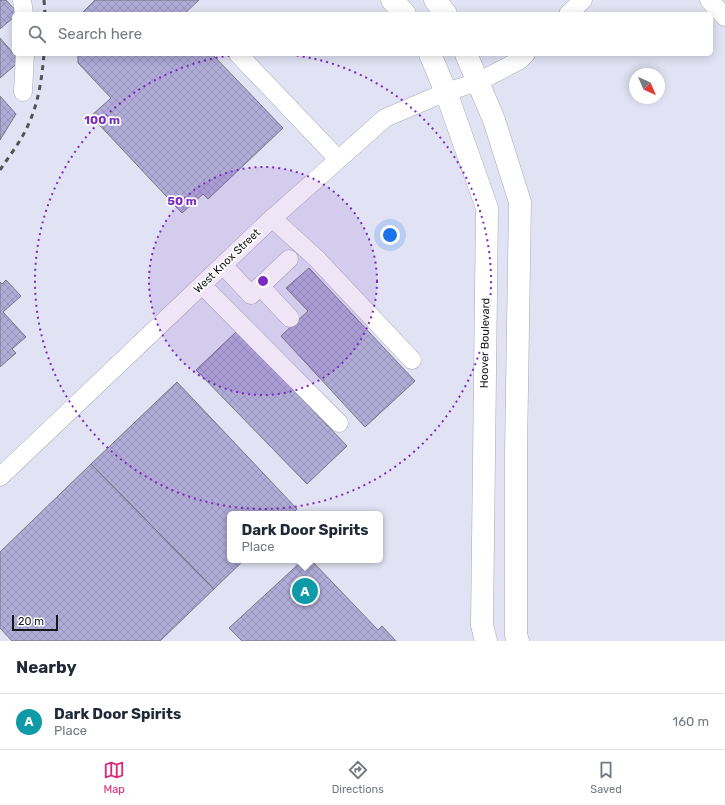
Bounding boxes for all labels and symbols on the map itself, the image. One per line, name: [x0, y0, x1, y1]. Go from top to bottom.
north arrow: [629, 68, 665, 104]
text: 100 m: [84, 113, 120, 127]
text: 50 m: [167, 194, 197, 208]
your location: [380, 225, 400, 245]
street label: West Knox Street: [191, 226, 263, 296]
centre of rings: [256, 274, 270, 288]
street label: Hoover Boulevard: [478, 298, 492, 388]
pin: A: [292, 576, 318, 606]
scale bar: [12, 613, 58, 632]

